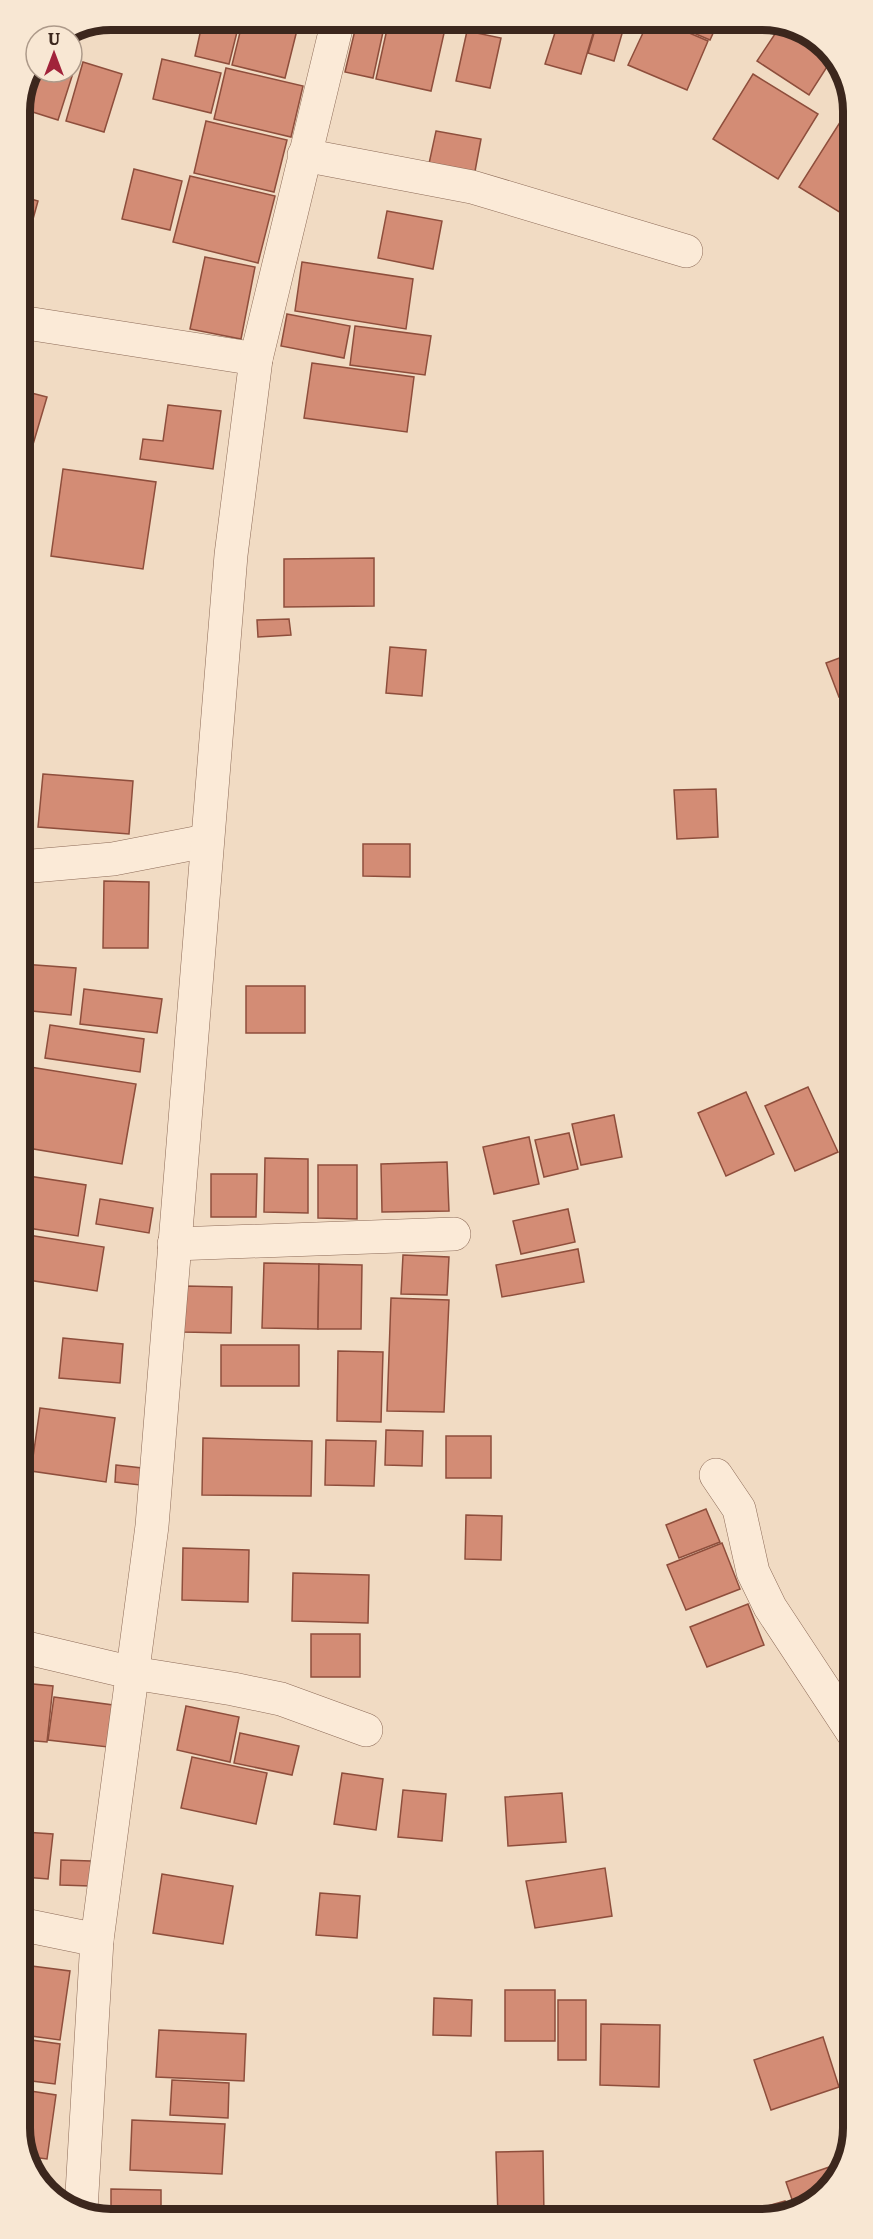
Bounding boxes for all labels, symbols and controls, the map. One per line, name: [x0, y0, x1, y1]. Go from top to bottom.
north arrow: [24, 24, 84, 84]
text: U: [48, 26, 61, 50]

